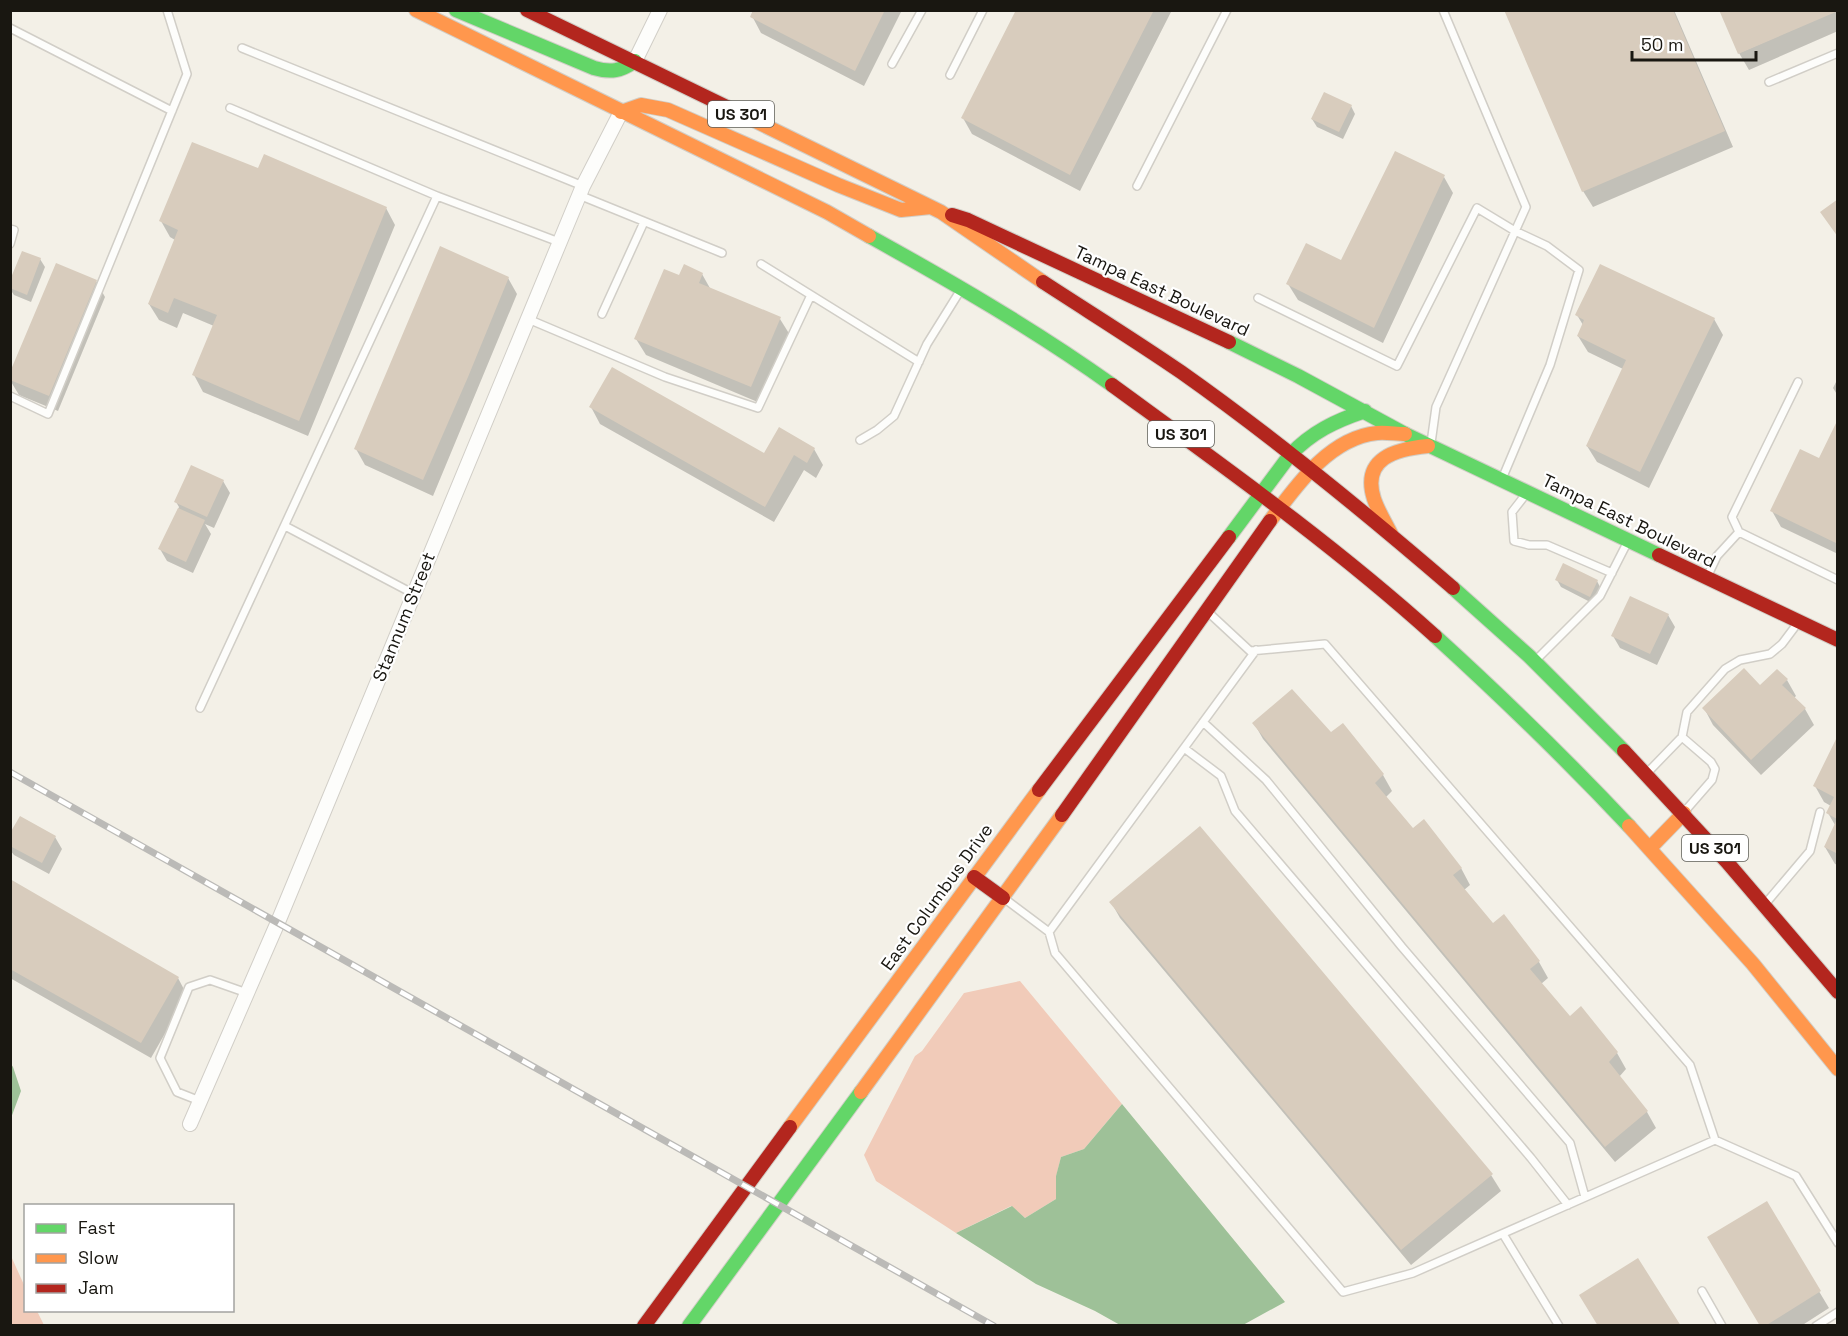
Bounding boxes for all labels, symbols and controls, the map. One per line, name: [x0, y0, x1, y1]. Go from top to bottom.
scale bar: [1632, 24, 1756, 62]
text: 50 m: [1641, 33, 1683, 56]
road number: US 301: [708, 101, 774, 127]
street label: Tampa East Boulevard: [1071, 240, 1253, 341]
road number: US 301: [1148, 421, 1214, 447]
street label: Tampa East Boulevard: [1539, 468, 1720, 573]
street label: Stannum Street: [367, 549, 440, 685]
street label: East Columbus Drive: [876, 819, 998, 975]
road number: US 301: [1682, 835, 1748, 861]
legend: [24, 1204, 234, 1312]
text: Fast: [78, 1216, 115, 1239]
text: Slow: [78, 1246, 119, 1269]
text: Jam: [78, 1276, 114, 1299]

